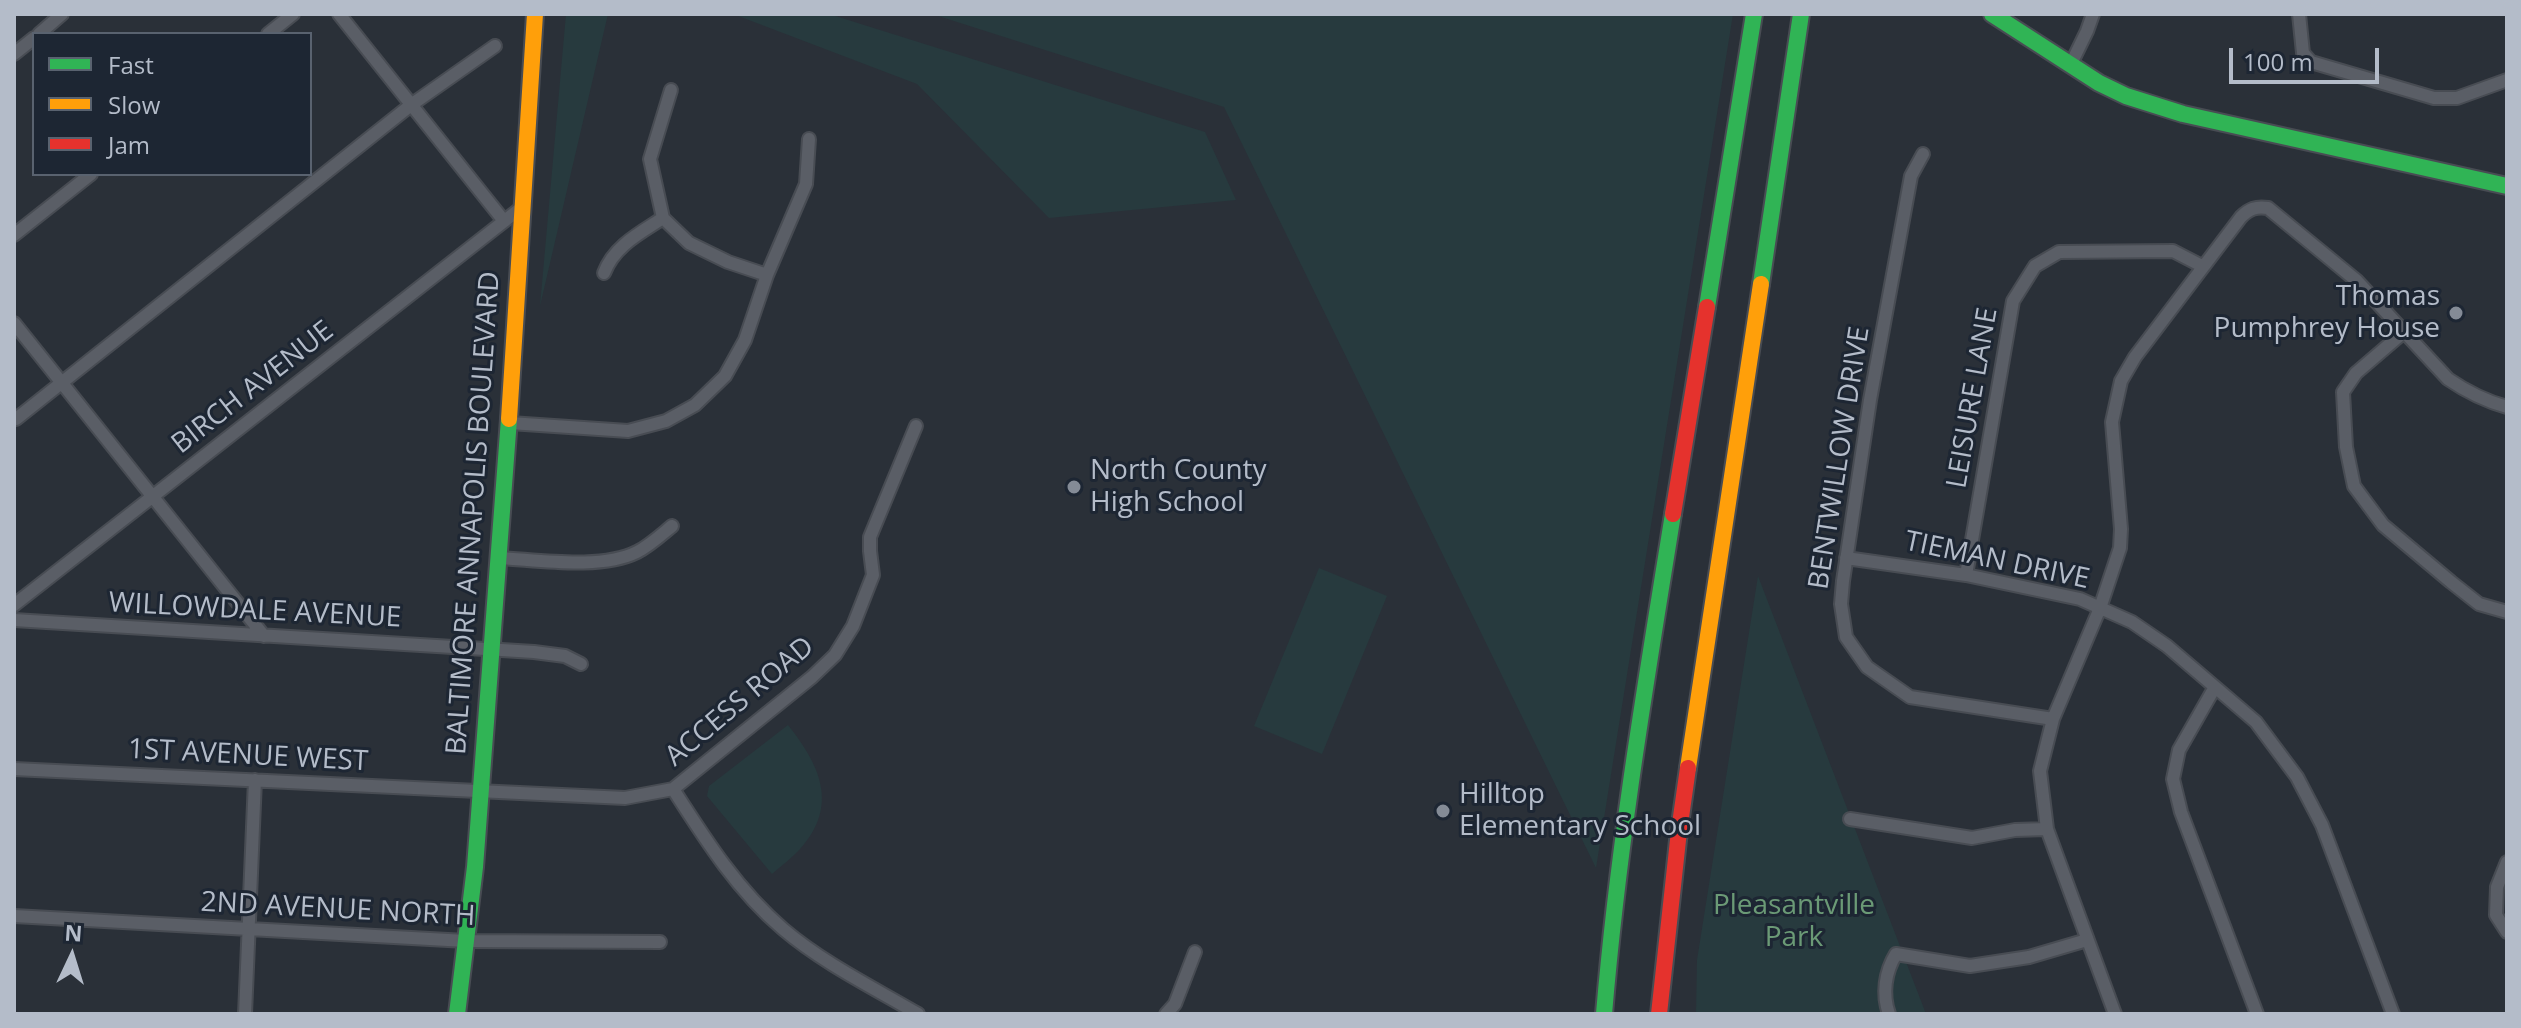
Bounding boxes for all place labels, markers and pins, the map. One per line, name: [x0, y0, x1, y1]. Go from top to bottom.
place label: Thomas Pumphrey House: [2214, 280, 2440, 346]
marker: Thomas Pumphrey House: [2447, 304, 2465, 322]
place label: North County High School: [1090, 454, 1267, 520]
marker: North County High School: [1065, 478, 1083, 496]
place label: Hilltop Elementary School: [1459, 778, 1701, 844]
marker: Hilltop Elementary School: [1434, 802, 1452, 820]

